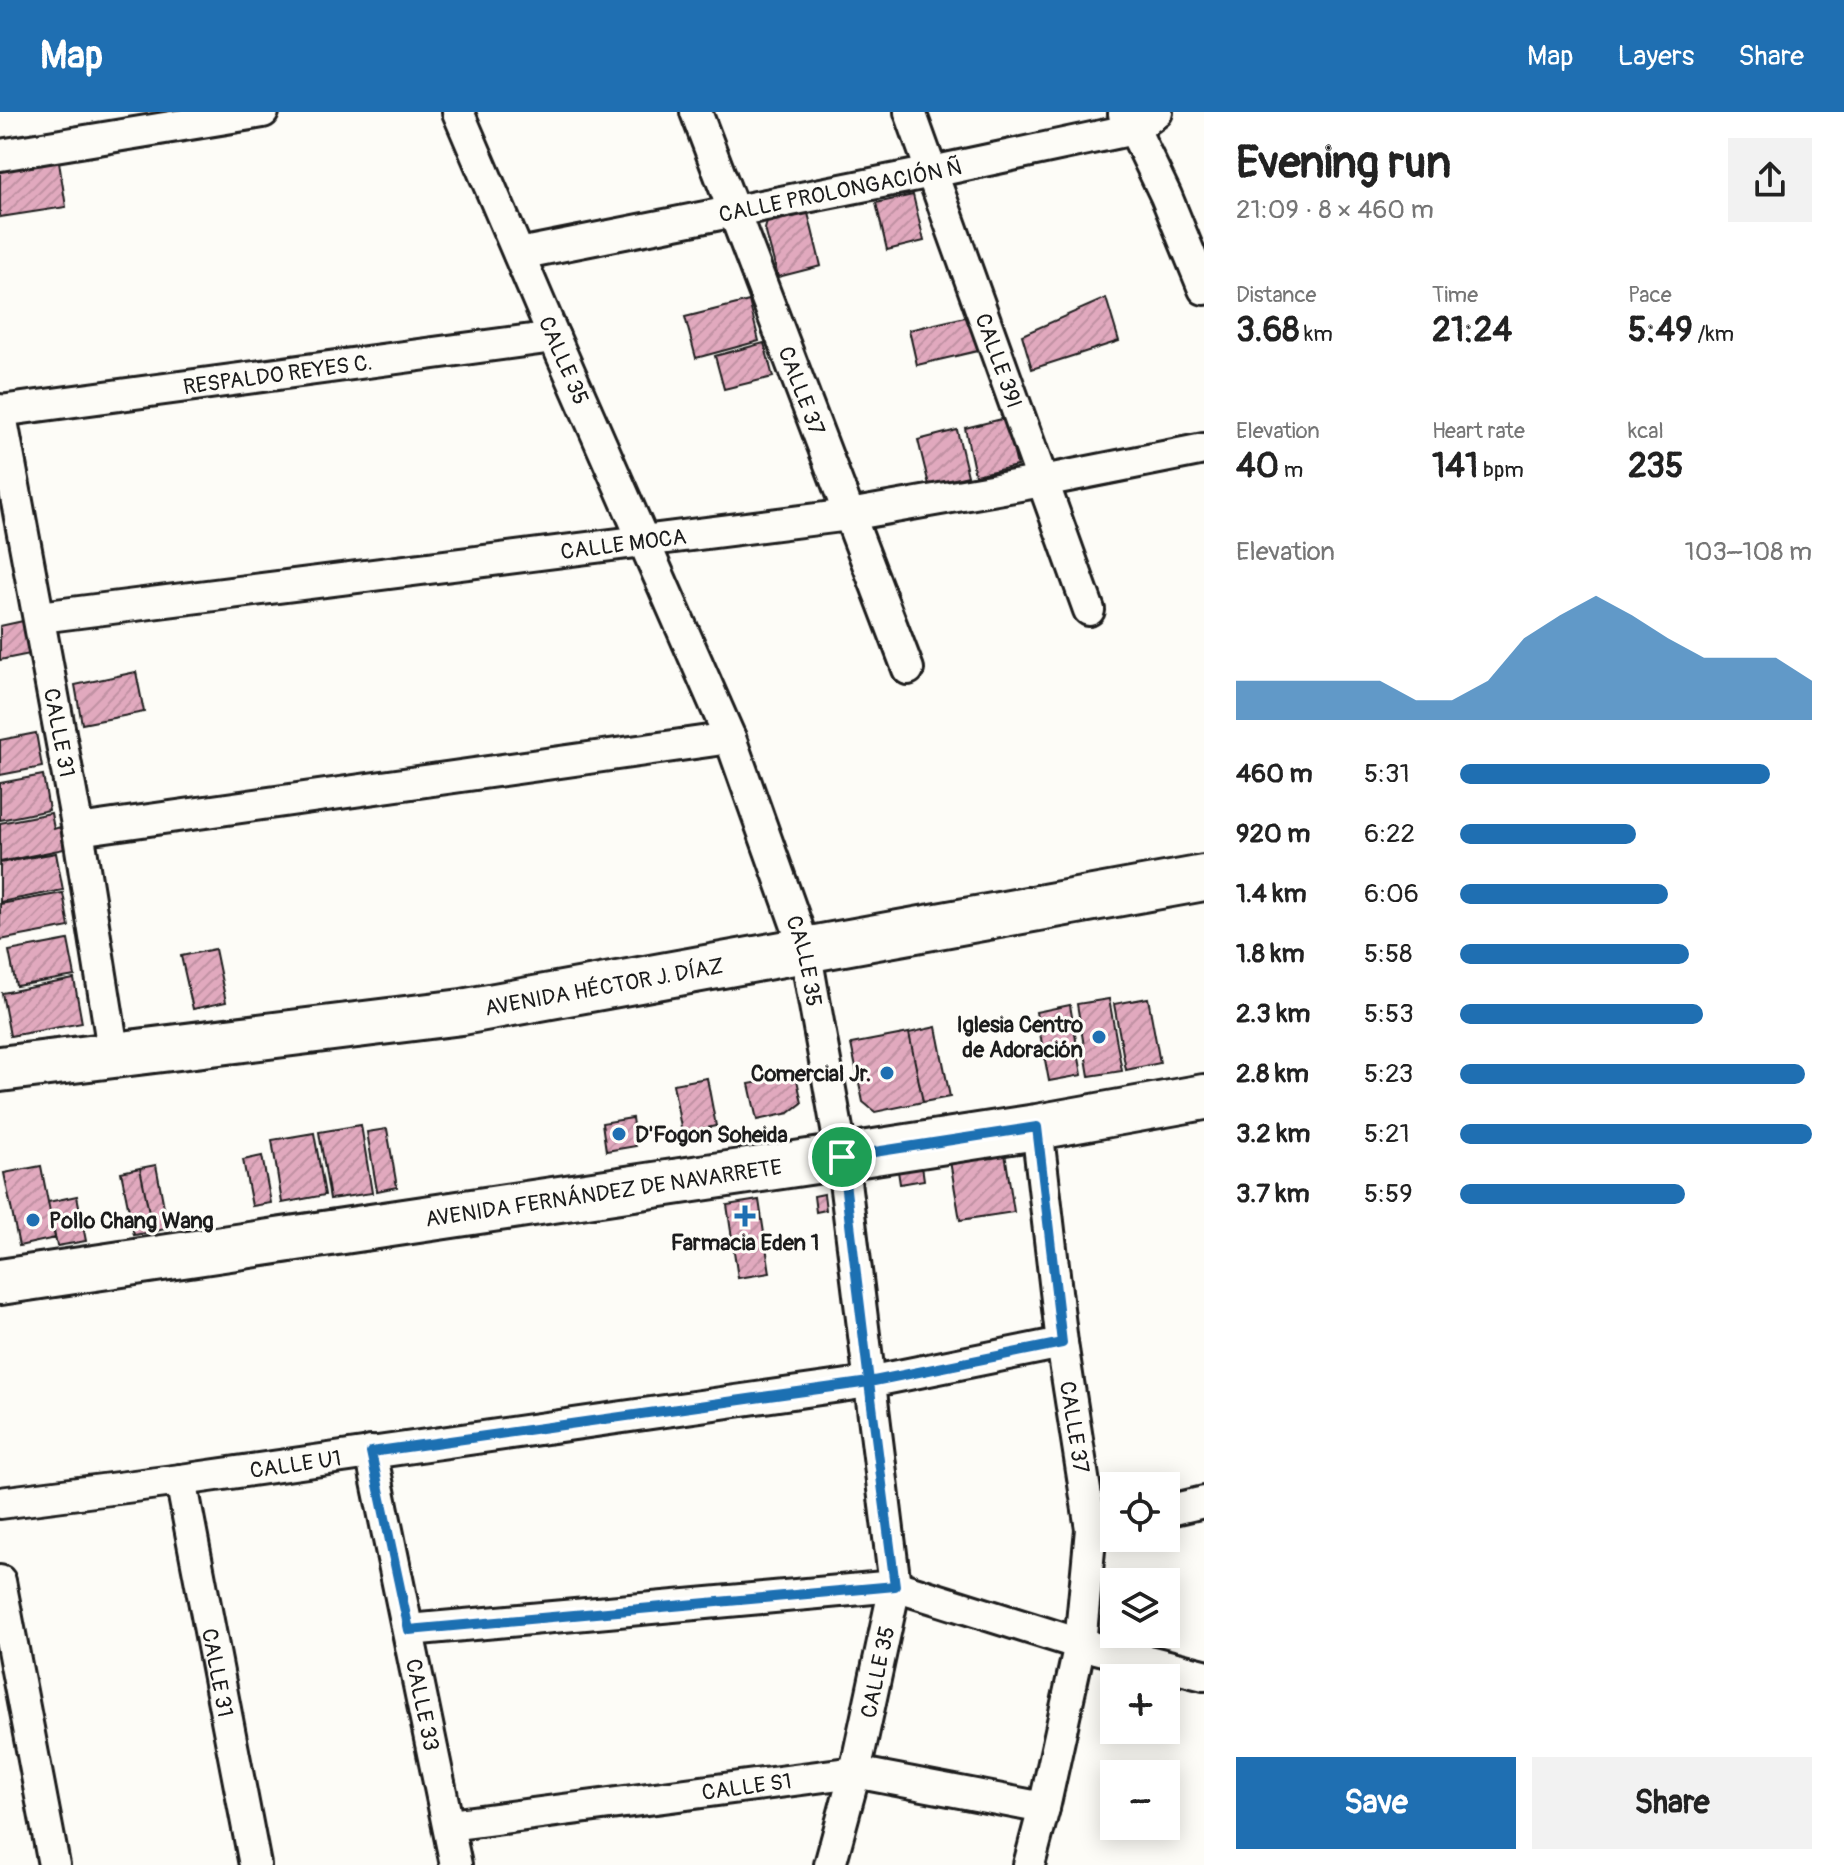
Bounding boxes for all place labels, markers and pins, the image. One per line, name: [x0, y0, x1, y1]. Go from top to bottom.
place label: Iglesia Centro de Adoración: [957, 1011, 1083, 1064]
marker: Iglesia Centro de Adoración: [1090, 1028, 1108, 1046]
place label: Comercial Jr.: [751, 1060, 871, 1088]
marker: Comercial Jr.: [878, 1064, 896, 1082]
place label: D'Fogon Soheida: [635, 1121, 788, 1149]
pin: [808, 1123, 876, 1191]
marker: D'Fogon Soheida: [610, 1125, 628, 1143]
place label: Pollo Chang Wang: [49, 1207, 214, 1235]
marker: Farmacia Eden 1: [736, 1207, 754, 1225]
marker: Pollo Chang Wang: [24, 1211, 42, 1229]
place label: Farmacia Eden 1: [671, 1229, 819, 1257]

